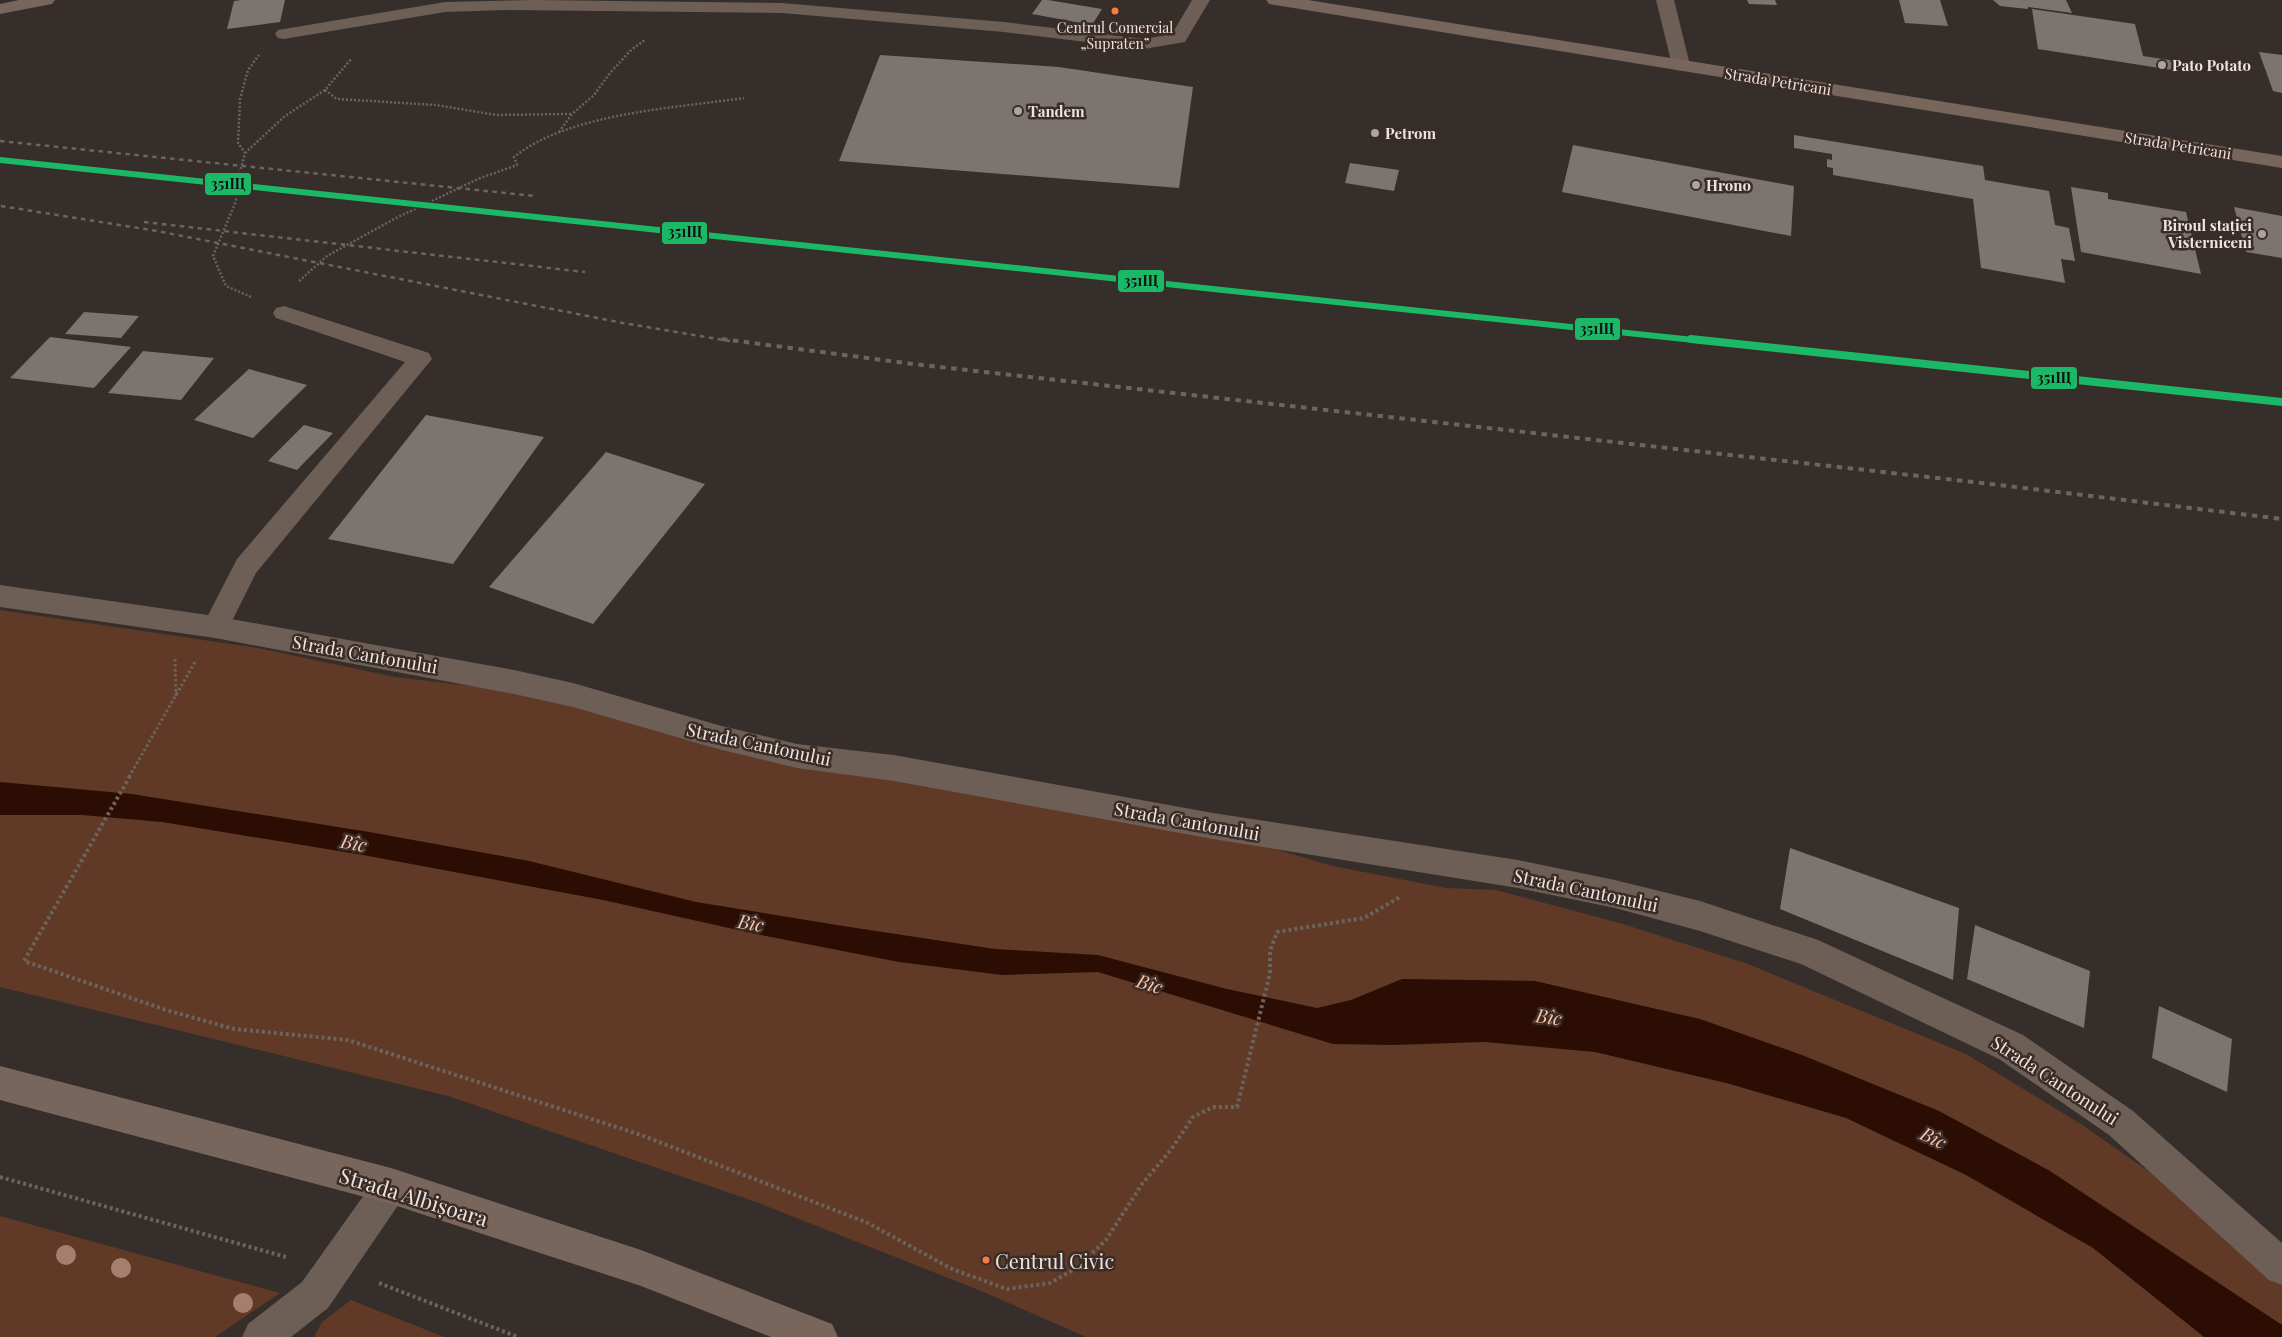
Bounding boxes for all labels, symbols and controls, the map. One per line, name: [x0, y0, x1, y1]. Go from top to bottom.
marker: Centrul Comercial „Supraten”: [1110, 6, 1120, 16]
place label: Centrul Comercial „Supraten”: [1057, 18, 1173, 53]
place label: Pato Potato: [2172, 55, 2251, 75]
marker: Pato Potato: [2156, 59, 2168, 71]
street label: Strada Petricani: [1723, 63, 1833, 99]
place label: Tandem: [1028, 101, 1085, 121]
marker: Tandem: [1012, 105, 1024, 117]
place label: Petrom: [1385, 123, 1436, 143]
marker: Petrom: [1369, 127, 1381, 139]
street label: Strada Petricani: [2123, 127, 2233, 163]
line badge: 351Щ: [204, 172, 252, 196]
text: 351Щ: [211, 174, 245, 193]
place label: Hrono: [1706, 175, 1751, 195]
marker: Hrono: [1690, 179, 1702, 191]
place label: Biroul stației Visterniceni: [2162, 215, 2252, 252]
line badge: 351Щ: [661, 221, 708, 245]
text: 351Щ: [668, 222, 702, 241]
marker: Biroul stației Visterniceni: [2256, 228, 2268, 240]
line badge: 351Щ: [1117, 269, 1165, 293]
text: 351Щ: [1124, 271, 1158, 290]
line badge: 351Щ: [1574, 317, 1621, 341]
text: 351Щ: [1580, 319, 1614, 338]
line badge: 351Щ: [2030, 366, 2078, 390]
text: 351Щ: [2037, 368, 2071, 387]
street label: Strada Cantonului: [290, 629, 440, 679]
street label: Strada Cantonului: [685, 717, 833, 771]
street label: Strada Cantonului: [1112, 796, 1262, 846]
water label: Bîc: [338, 827, 370, 857]
street label: Strada Cantonului: [1512, 863, 1660, 917]
water label: Bîc: [735, 907, 767, 937]
water label: Bîc: [1133, 966, 1167, 999]
water label: Bîc: [1533, 1001, 1564, 1031]
street label: Strada Cantonului: [1987, 1030, 2123, 1130]
water label: Bîc: [1916, 1119, 1952, 1155]
street label: Strada Albișoara: [336, 1160, 492, 1233]
place label: Centrul Civic: [995, 1247, 1114, 1274]
marker: Centrul Civic: [981, 1255, 991, 1265]

